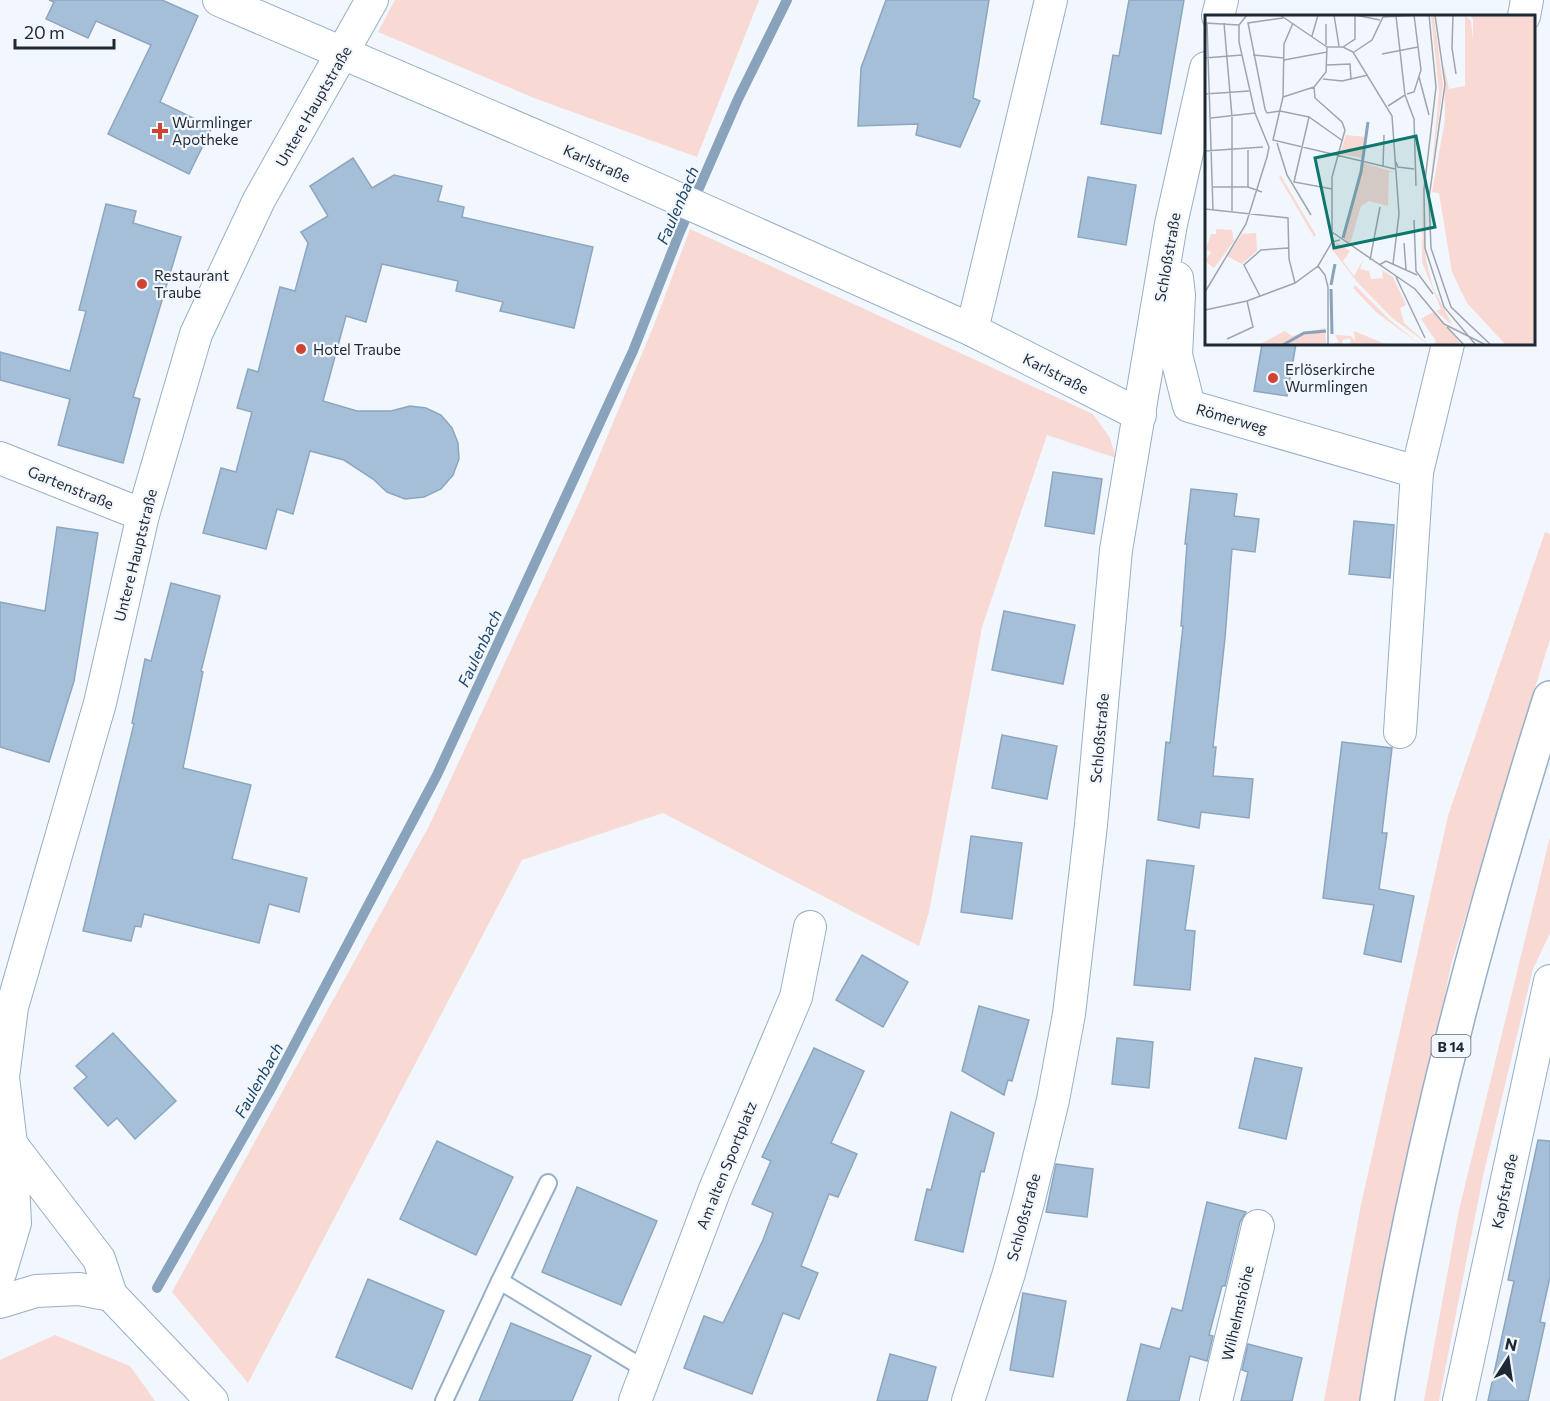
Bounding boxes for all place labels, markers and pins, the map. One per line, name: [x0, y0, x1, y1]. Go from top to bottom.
place label: Wurmlinger Apotheke: [172, 113, 252, 148]
marker: Wurmlinger Apotheke: [153, 124, 167, 138]
place label: Restaurant Traube: [154, 266, 229, 301]
marker: Restaurant Traube: [135, 277, 149, 291]
place label: Hotel Traube: [313, 340, 401, 358]
marker: Hotel Traube: [294, 342, 308, 356]
place label: Erlöserkirche Wurmlingen: [1285, 360, 1375, 395]
marker: Erlöserkirche Wurmlingen: [1266, 371, 1280, 385]

